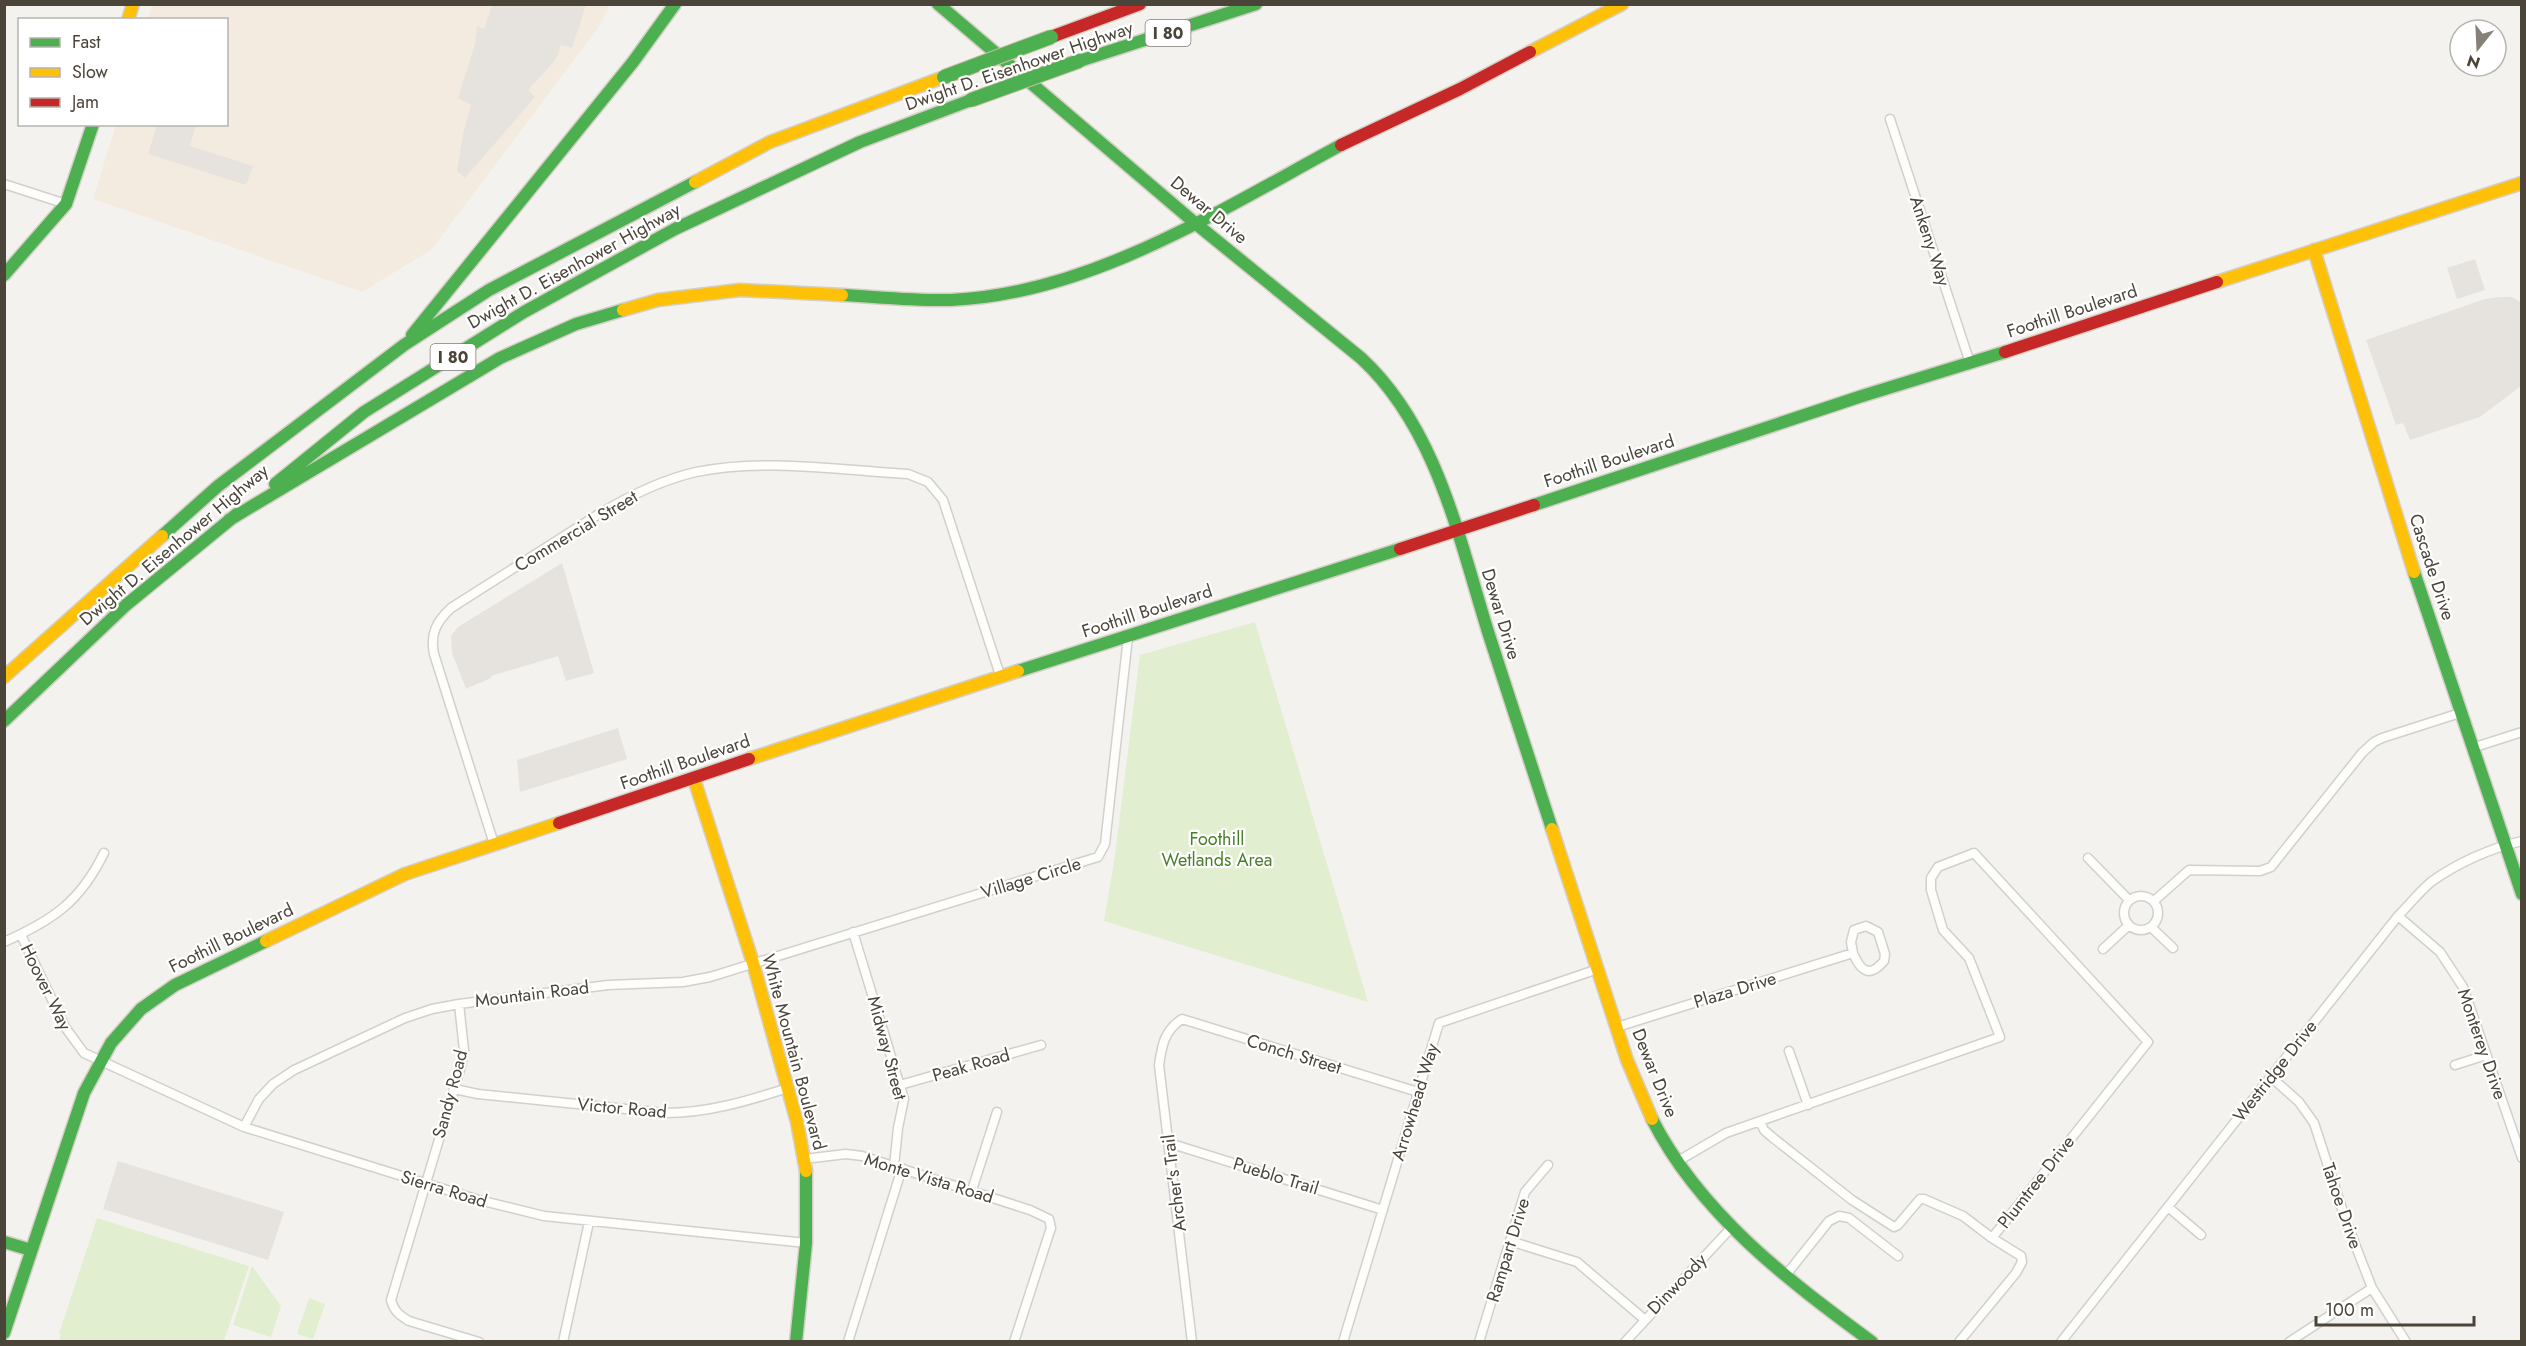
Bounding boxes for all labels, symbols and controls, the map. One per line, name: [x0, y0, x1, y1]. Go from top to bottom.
street label: Dwight D. Eisenhower Highway: [901, 15, 1137, 117]
legend: [18, 18, 228, 126]
north arrow: [2448, 18, 2508, 78]
road number: I 80: [1146, 20, 1190, 46]
text: Fast: [72, 29, 101, 55]
text: N: [2464, 49, 2483, 75]
text: Slow: [72, 59, 109, 85]
text: Jam: [70, 89, 99, 115]
street label: Dewar Drive: [1165, 170, 1253, 250]
street label: Ankeny Way: [1903, 193, 1957, 290]
street label: Dwight D. Eisenhower Highway: [463, 197, 685, 335]
street label: Foothill Boulevard: [2003, 278, 2141, 344]
road number: I 80: [430, 344, 476, 370]
street label: Foothill Boulevard: [1540, 428, 1678, 494]
street label: Dwight D. Eisenhower Highway: [74, 458, 274, 632]
street label: Commercial Street: [509, 483, 643, 578]
street label: Cascade Drive: [2403, 510, 2461, 624]
street label: Dewar Drive: [1475, 565, 1527, 663]
street label: Foothill Boulevard: [1078, 578, 1216, 644]
street label: Foothill Boulevard: [617, 728, 753, 796]
park label: Foothill Wetlands Area: [1162, 826, 1272, 873]
street label: Village Circle: [978, 850, 1084, 906]
street label: Foothill Boulevard: [164, 897, 298, 979]
street label: Hoover Way: [14, 939, 78, 1035]
street label: White Mountain Boulevard: [755, 951, 833, 1153]
street label: Plaza Drive: [1691, 965, 1779, 1015]
street label: Mountain Road: [474, 974, 590, 1014]
street label: Monterey Drive: [2451, 985, 2513, 1103]
street label: Midway Street: [861, 993, 914, 1103]
street label: Westridge Drive: [2227, 1014, 2323, 1128]
street label: Dewar Drive: [1625, 1025, 1685, 1121]
street label: Conch Street: [1243, 1027, 1345, 1081]
street label: Arrowhead Way: [1385, 1040, 1445, 1164]
street label: Peak Road: [929, 1042, 1013, 1088]
street label: Sandy Road: [426, 1047, 474, 1141]
street label: Victor Road: [576, 1091, 668, 1125]
street label: Plumtree Drive: [1991, 1130, 2081, 1234]
street label: Archer's Trail: [1155, 1133, 1193, 1233]
street label: Monte Vista Road: [861, 1146, 997, 1210]
street label: Pueblo Trail: [1230, 1151, 1322, 1201]
street label: Tahoe Drive: [2315, 1160, 2369, 1252]
street label: Sierra Road: [398, 1164, 490, 1214]
street label: Rampart Drive: [1480, 1195, 1536, 1305]
street label: Dinwoody: [1641, 1248, 1713, 1320]
scale bar: [2316, 1289, 2474, 1327]
text: 100 m: [2325, 1297, 2374, 1323]

